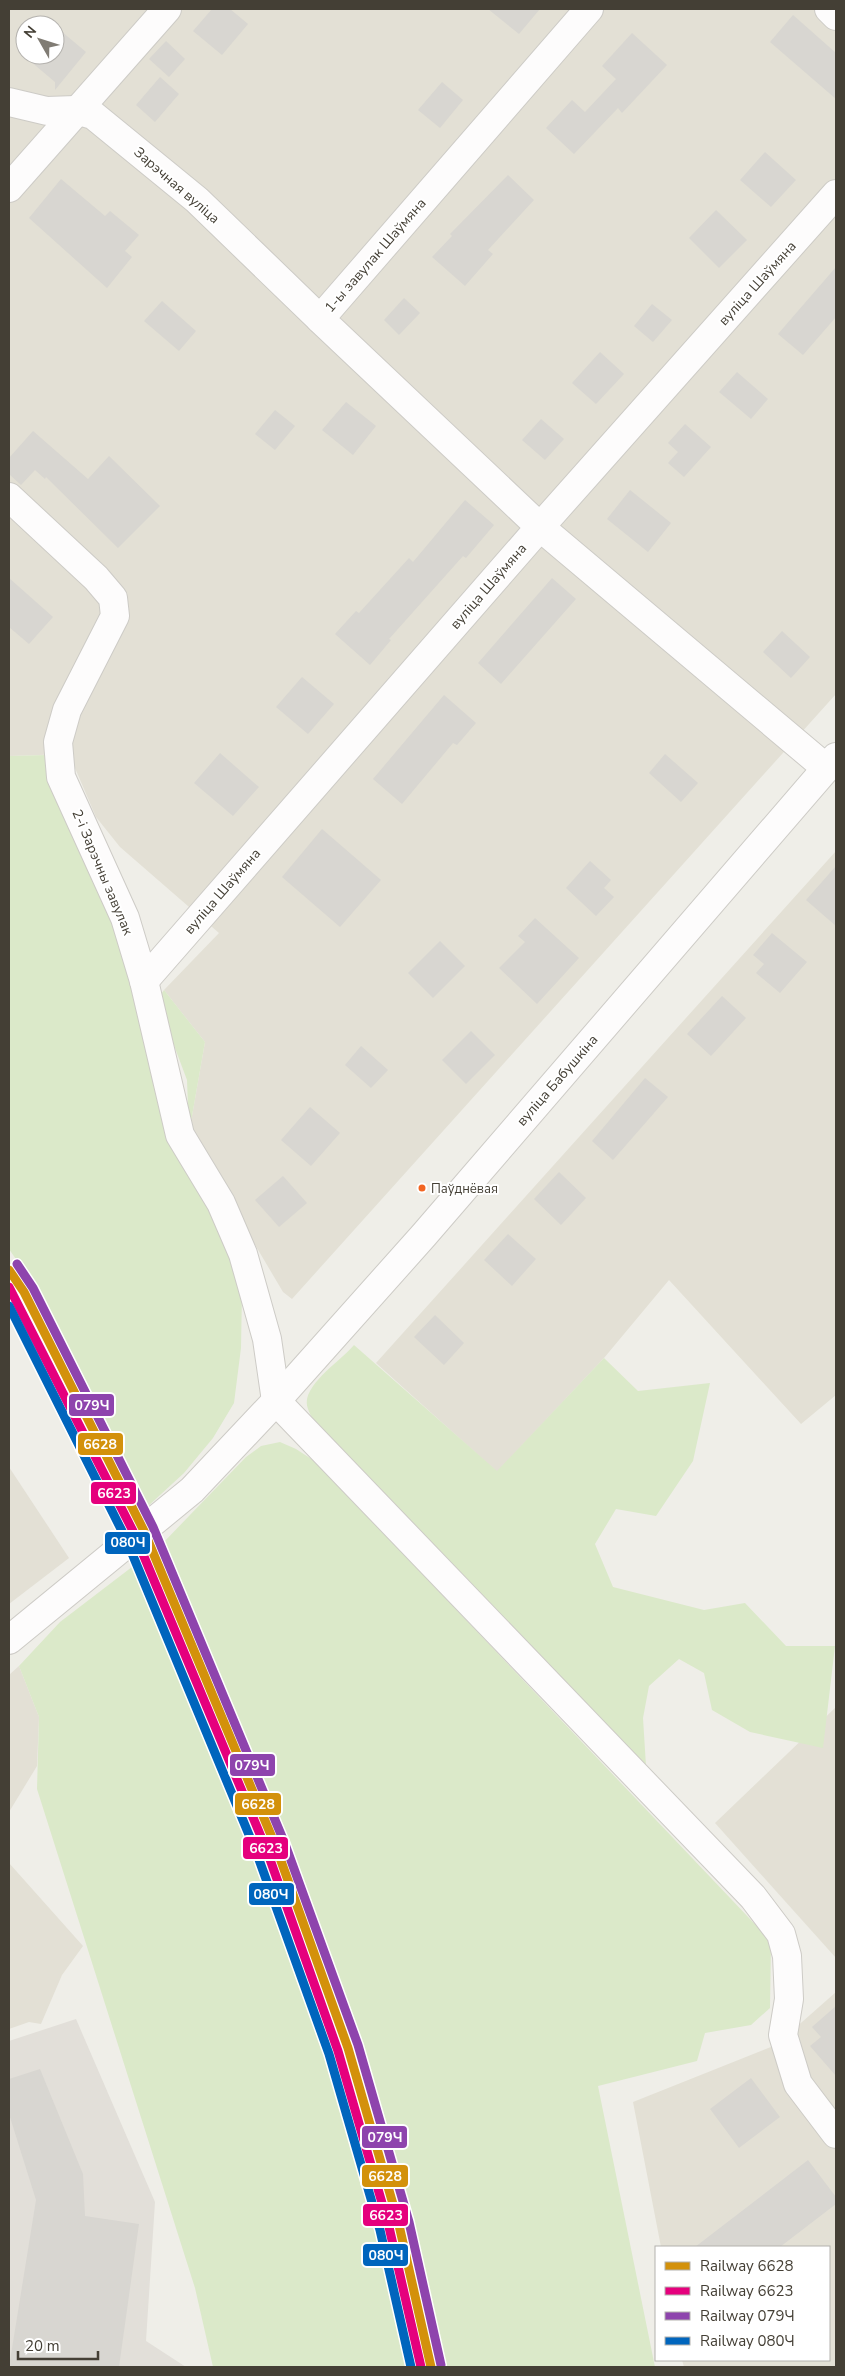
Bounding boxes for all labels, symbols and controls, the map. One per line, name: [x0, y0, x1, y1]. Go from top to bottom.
north arrow: [15, 15, 65, 65]
text: N: [20, 22, 41, 42]
street label: Зарэчная вуліца: [130, 143, 224, 228]
street label: 1-ы завулак Шаўмяна: [320, 194, 430, 317]
street label: вуліца Шаўмяна: [714, 237, 800, 330]
street label: вуліца Шаўмяна: [446, 539, 531, 633]
street label: 2-і Зарэчны завулак: [67, 806, 138, 939]
street label: вуліца Шаўмяна: [180, 844, 265, 938]
street label: вуліца Бабушкіна: [512, 1031, 602, 1130]
place label: Паўднёвая: [431, 1180, 498, 1198]
marker: Паўднёвая: [417, 1183, 427, 1193]
line badge: 079Ч: [68, 1393, 115, 1417]
text: 079Ч: [75, 1396, 109, 1415]
line badge: 6628: [77, 1432, 124, 1456]
text: 6628: [83, 1435, 117, 1454]
line badge: 6623: [90, 1481, 137, 1505]
text: 6623: [97, 1484, 131, 1503]
line badge: 080Ч: [104, 1531, 151, 1555]
text: 080Ч: [111, 1533, 145, 1552]
line badge: 079Ч: [229, 1753, 276, 1777]
text: 079Ч: [235, 1756, 269, 1775]
line badge: 6628: [234, 1792, 282, 1816]
text: 6628: [241, 1795, 275, 1814]
line badge: 6623: [242, 1836, 289, 1860]
text: 6623: [249, 1839, 283, 1858]
line badge: 080Ч: [248, 1882, 295, 1906]
text: 080Ч: [254, 1885, 288, 1904]
line badge: 079Ч: [361, 2125, 408, 2149]
text: 079Ч: [368, 2128, 402, 2147]
line badge: 6628: [361, 2164, 409, 2188]
text: 6628: [368, 2167, 402, 2186]
line badge: 6623: [362, 2203, 409, 2227]
text: 6623: [369, 2206, 403, 2225]
line badge: 080Ч: [362, 2243, 409, 2267]
text: 080Ч: [369, 2246, 403, 2265]
legend: [655, 2246, 830, 2361]
text: Railway 6628: [700, 2256, 794, 2276]
text: Railway 6623: [700, 2281, 794, 2301]
text: Railway 079Ч: [700, 2306, 795, 2326]
scale bar: [18, 2328, 98, 2360]
text: Railway 080Ч: [700, 2331, 795, 2351]
text: 20 m: [25, 2336, 60, 2356]

